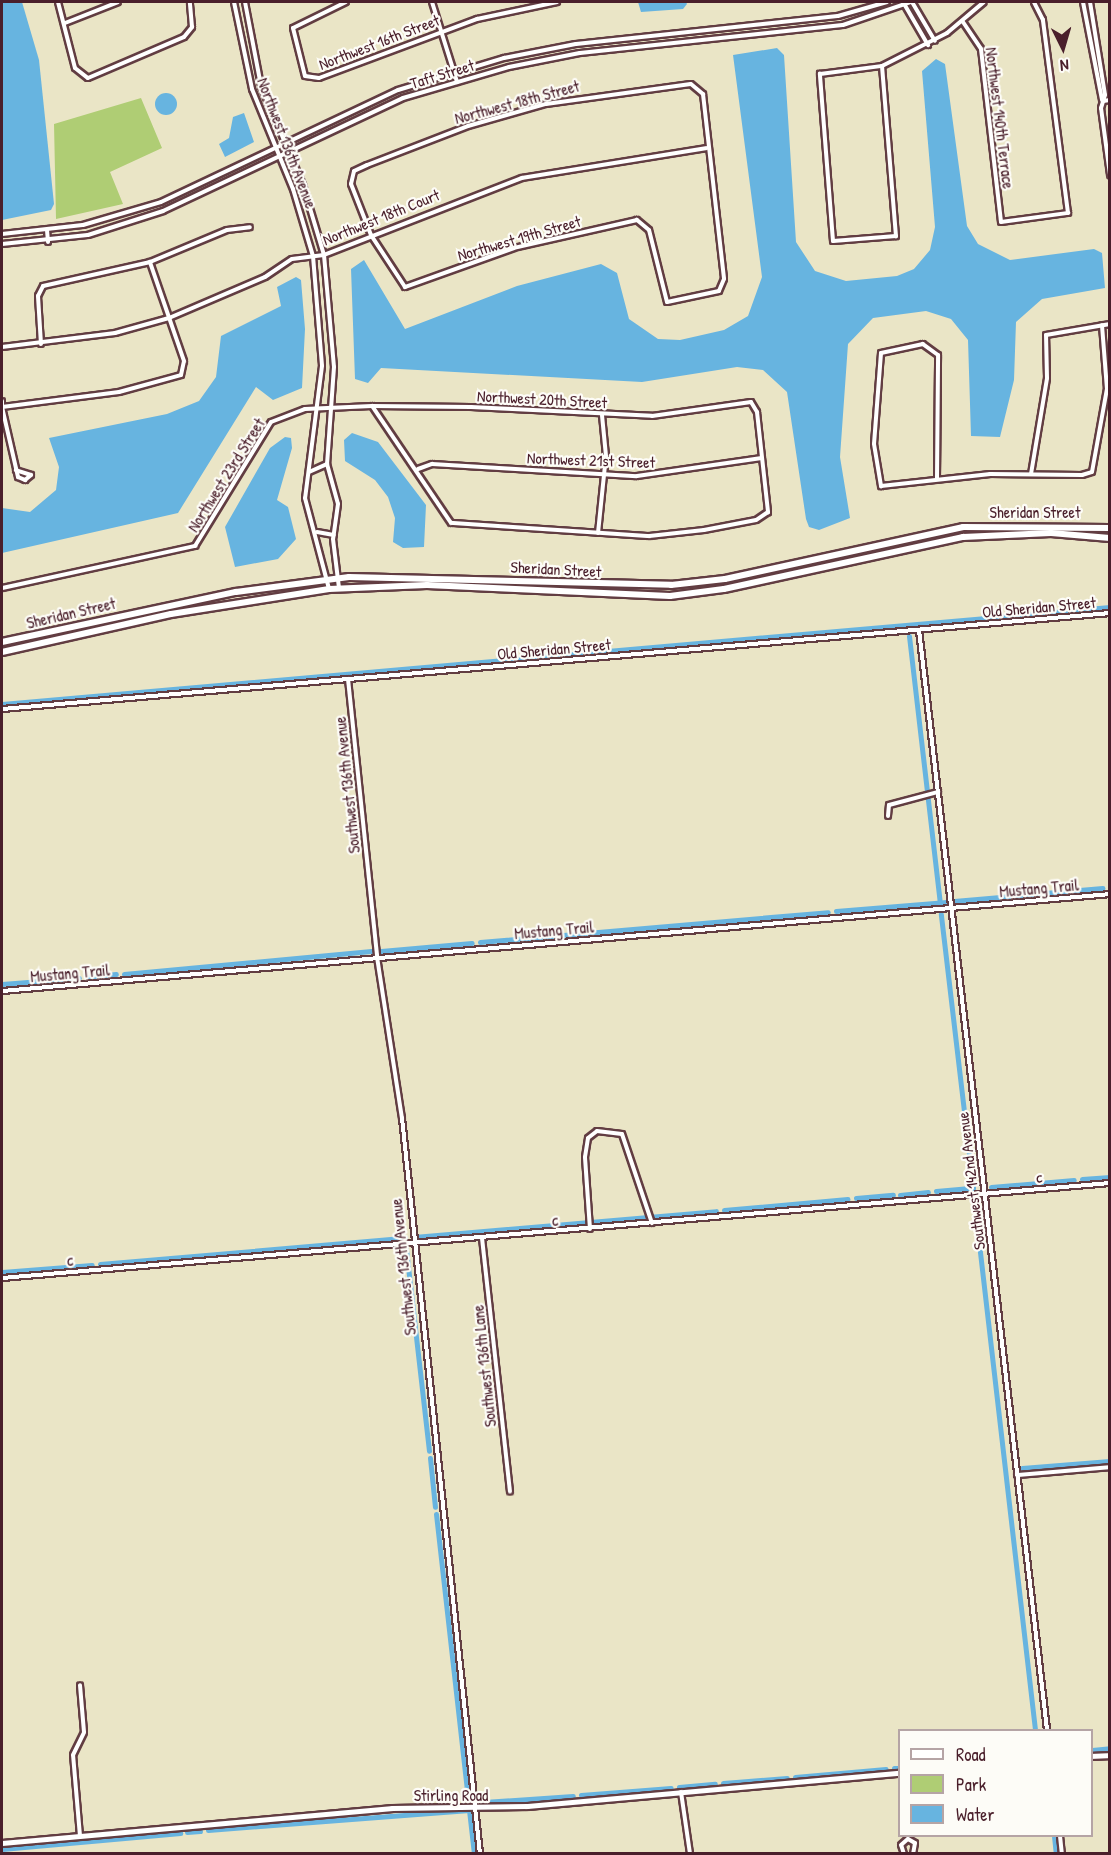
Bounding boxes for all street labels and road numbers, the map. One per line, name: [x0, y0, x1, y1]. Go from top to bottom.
street label: Northwest 16th Street: [316, 10, 442, 74]
street label: Northwest 140th Terrace: [982, 46, 1018, 190]
street label: Taft Street: [408, 55, 476, 93]
street label: Northwest 136th Avenue: [253, 75, 321, 211]
street label: Northwest 18th Street: [453, 76, 581, 128]
street label: Northwest 18th Court: [320, 185, 442, 249]
street label: Northwest 19th Street: [455, 211, 583, 265]
street label: Northwest 20th Street: [476, 386, 608, 412]
street label: Northwest 23rd Street: [183, 415, 269, 535]
street label: Northwest 21st Street: [527, 448, 655, 472]
street label: Sheridan Street: [990, 502, 1080, 522]
street label: Sheridan Street: [510, 557, 602, 581]
street label: Old Sheridan Street: [981, 592, 1097, 622]
street label: Sheridan Street: [25, 593, 117, 633]
street label: Old Sheridan Street: [496, 634, 612, 664]
street label: Southwest 136th Avenue: [330, 716, 364, 854]
street label: Mustang Trail: [998, 875, 1080, 901]
street label: Mustang Trail: [513, 917, 595, 943]
street label: Mustang Trail: [29, 960, 111, 986]
street label: Southwest 142nd Avenue: [953, 1111, 989, 1251]
street label: c: [1035, 1167, 1043, 1187]
street label: Southwest 136th Avenue: [386, 1198, 420, 1336]
street label: c: [551, 1210, 559, 1230]
street label: c: [66, 1250, 74, 1270]
street label: Southwest 136th Lane: [468, 1304, 500, 1428]
street label: Stirling Road: [414, 1785, 488, 1805]

